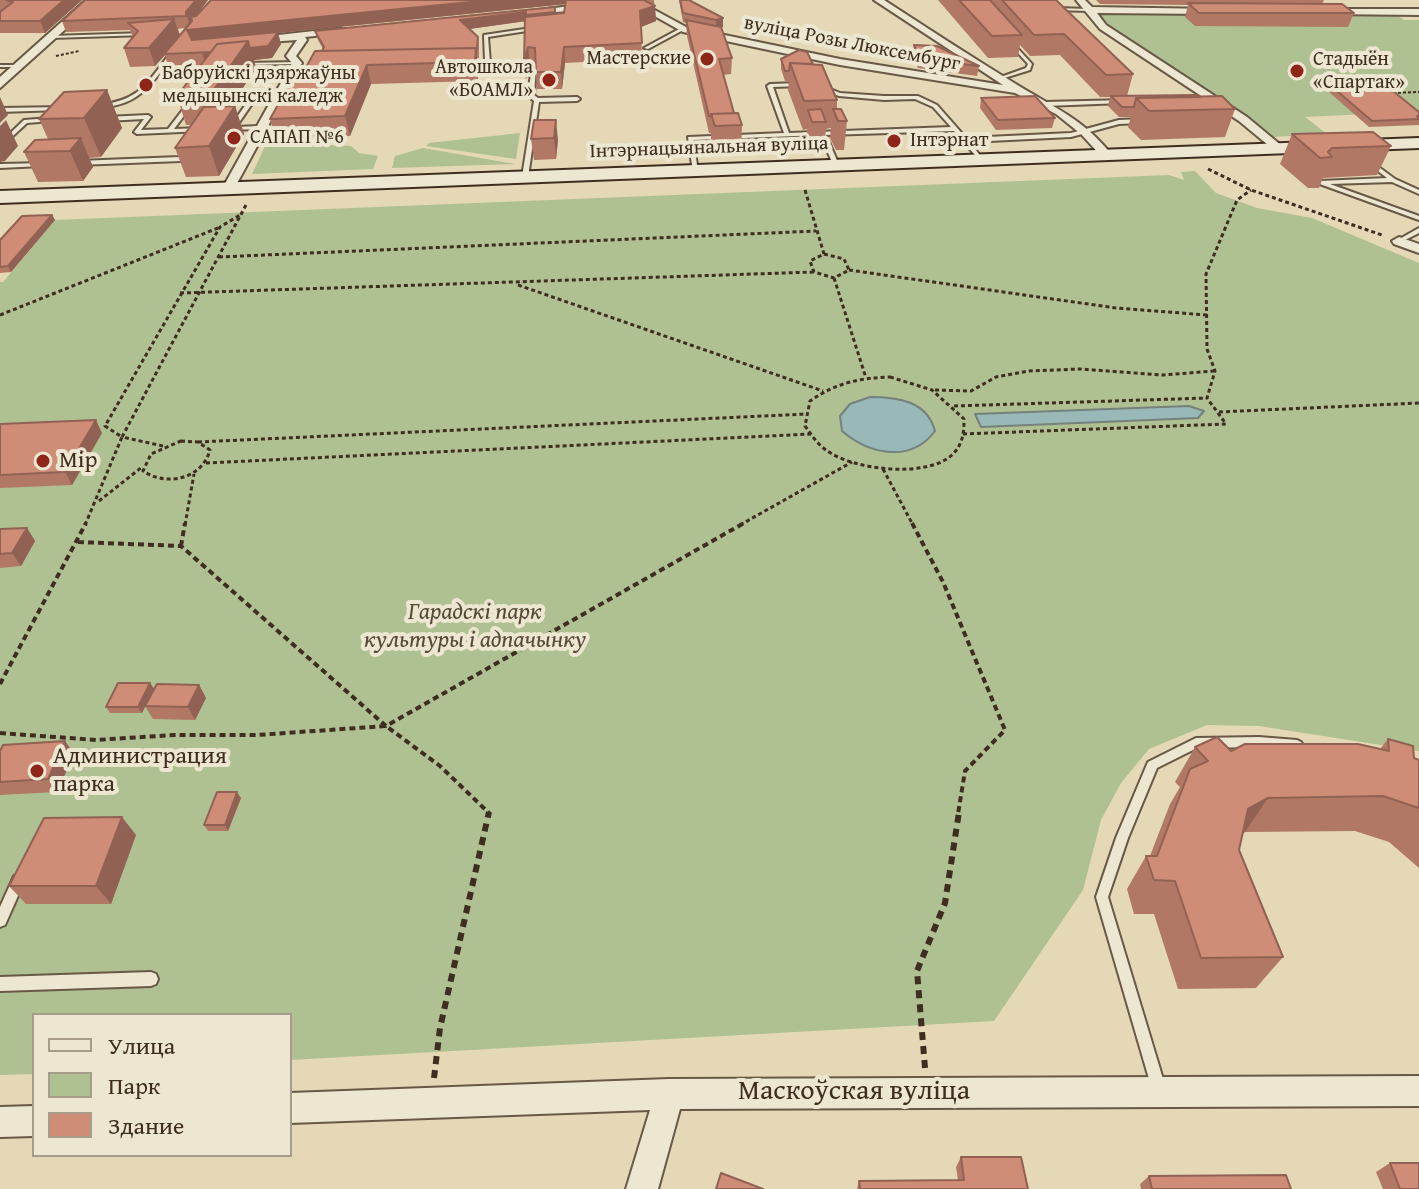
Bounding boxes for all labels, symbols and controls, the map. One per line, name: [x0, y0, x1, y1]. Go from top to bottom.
street label: вуліца Розы Люксембург: [742, 11, 962, 77]
place label: Мастерские: [586, 47, 691, 71]
place label: Стадыён «Спартак»: [1313, 48, 1405, 95]
marker: Мастерские: [698, 50, 716, 68]
place label: Автошкола «БОАМЛ»: [435, 56, 533, 103]
place label: Бабруйскі дзяржаўны медыцынскі каледж: [162, 62, 356, 109]
marker: Стадыён «Спартак»: [1288, 62, 1306, 80]
marker: Автошкола «БОАМЛ»: [540, 71, 558, 89]
marker: Бабруйскі дзяржаўны медыцынскі каледж: [137, 76, 155, 94]
place label: САПАП №6: [250, 126, 344, 150]
marker: САПАП №6: [225, 129, 243, 147]
place label: Інтэрнат: [910, 129, 988, 153]
street label: Інтэрнацыянальная вуліца: [589, 132, 829, 164]
marker: Інтэрнат: [885, 132, 903, 150]
place label: Мір: [59, 447, 98, 475]
marker: Мір: [34, 452, 52, 470]
park label: Гарадскі парк культуры і адпачынку: [364, 599, 586, 655]
place label: Администрация парка: [53, 743, 227, 799]
marker: Администрация парка: [28, 762, 46, 780]
legend: [32, 1013, 292, 1157]
text: Улица: [108, 1028, 175, 1063]
text: Парк: [108, 1068, 160, 1103]
street label: Маскоўская вуліца: [738, 1075, 970, 1109]
text: Здание: [108, 1108, 184, 1143]

